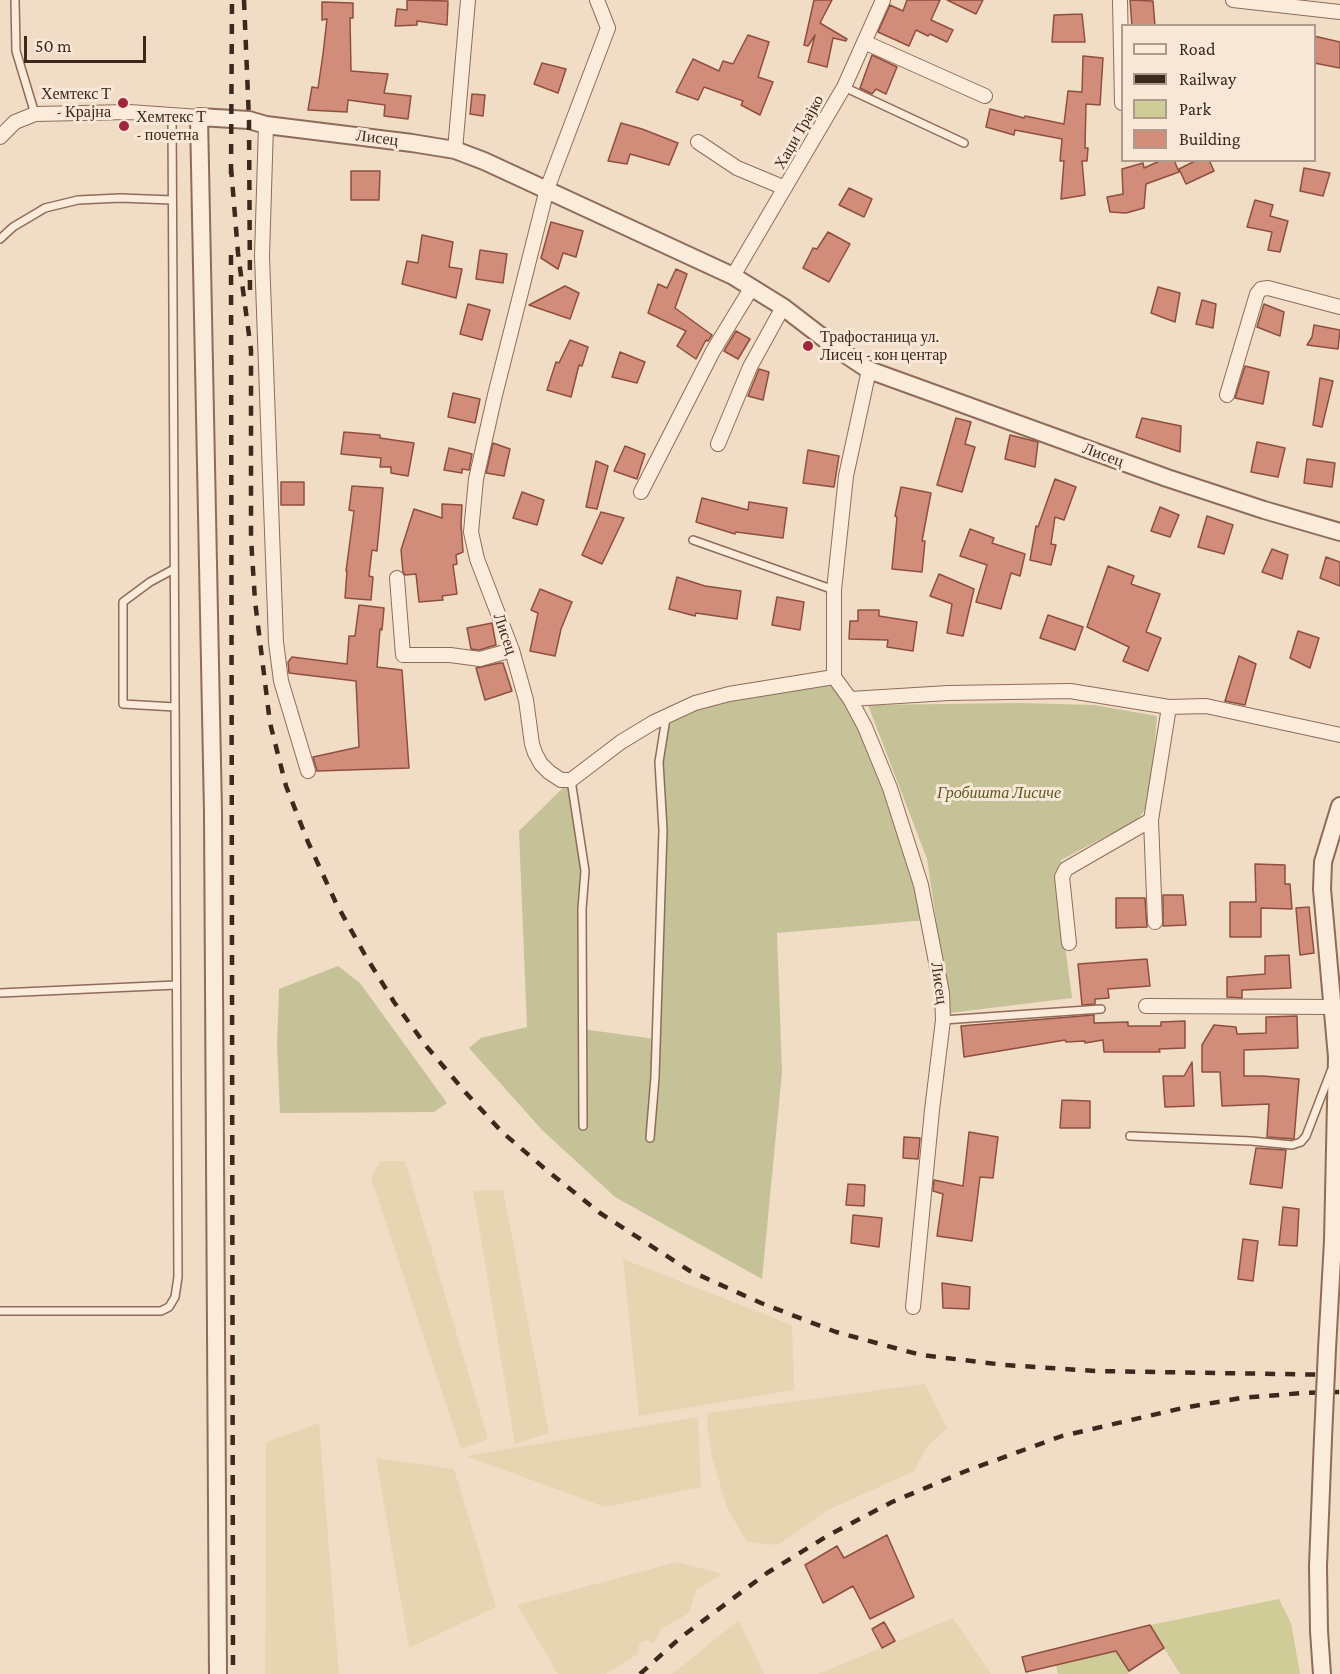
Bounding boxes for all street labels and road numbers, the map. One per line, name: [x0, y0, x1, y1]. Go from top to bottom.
street label: Хаџи Трајко: [770, 91, 828, 173]
street label: Лисец: [355, 126, 399, 150]
street label: Лисец: [1080, 439, 1126, 471]
street label: Лисец: [489, 611, 521, 657]
street label: Лисец: [927, 961, 951, 1005]

